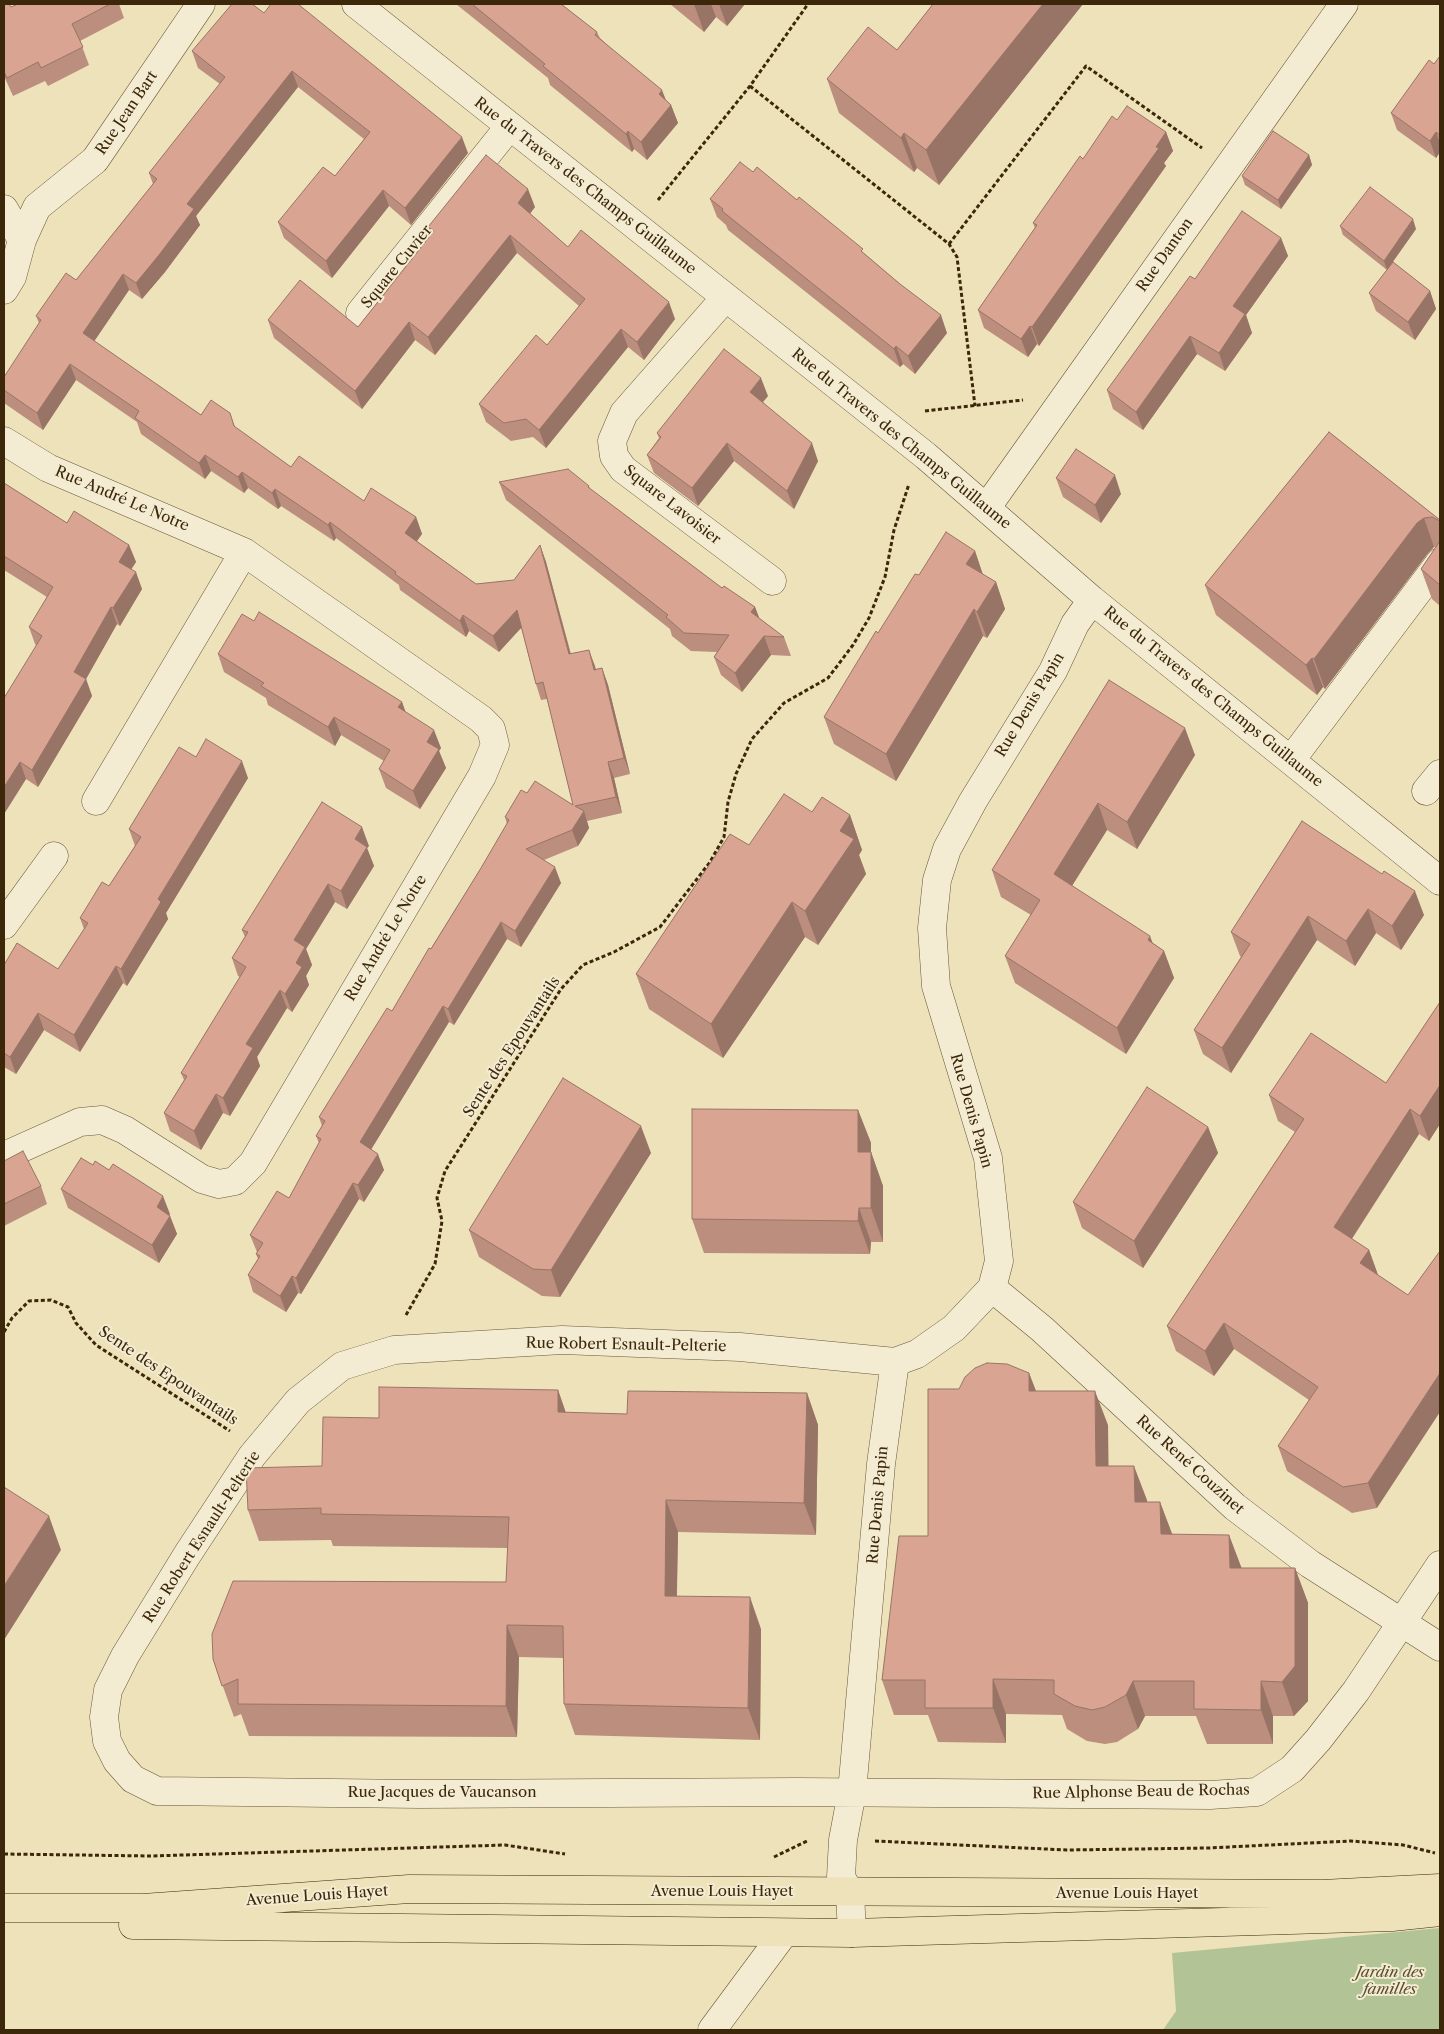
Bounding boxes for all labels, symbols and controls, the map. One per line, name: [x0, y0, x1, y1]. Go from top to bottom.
street label: Rue Jean Bart: [92, 68, 162, 158]
street label: Rue du Travers des Champs Guillaume: [470, 94, 700, 278]
street label: Rue Danton: [1133, 215, 1197, 295]
street label: Square Cuvier: [358, 222, 436, 312]
street label: Rue du Travers des Champs Guillaume: [788, 345, 1014, 533]
street label: Square Lavoisier: [620, 461, 724, 549]
street label: Rue André Le Notre: [52, 463, 192, 535]
street label: Rue du Travers des Champs Guillaume: [1100, 603, 1326, 791]
street label: Rue Denis Papin: [992, 650, 1068, 760]
street label: Rue André Le Notre: [341, 872, 431, 1004]
street label: Sente des Epouvantails: [460, 973, 564, 1121]
street label: Rue Denis Papin: [946, 1052, 996, 1170]
street label: Sente des Epouvantails: [95, 1323, 241, 1429]
street label: Rue Robert Esnault-Pelterie: [525, 1334, 727, 1356]
street label: Rue René Couzinet: [1132, 1412, 1248, 1518]
street label: Rue Denis Papin: [864, 1445, 892, 1565]
street label: Rue Robert Esnault-Pelterie: [140, 1448, 264, 1626]
street label: Rue Alphonse Beau de Rochas: [1032, 1781, 1250, 1803]
street label: Rue Jacques de Vaucanson: [347, 1784, 537, 1802]
street label: Avenue Louis Hayet: [245, 1882, 389, 1910]
street label: Avenue Louis Hayet: [651, 1883, 793, 1901]
street label: Avenue Louis Hayet: [1056, 1885, 1198, 1903]
park label: Jardin des familles: [1356, 1964, 1424, 1999]

